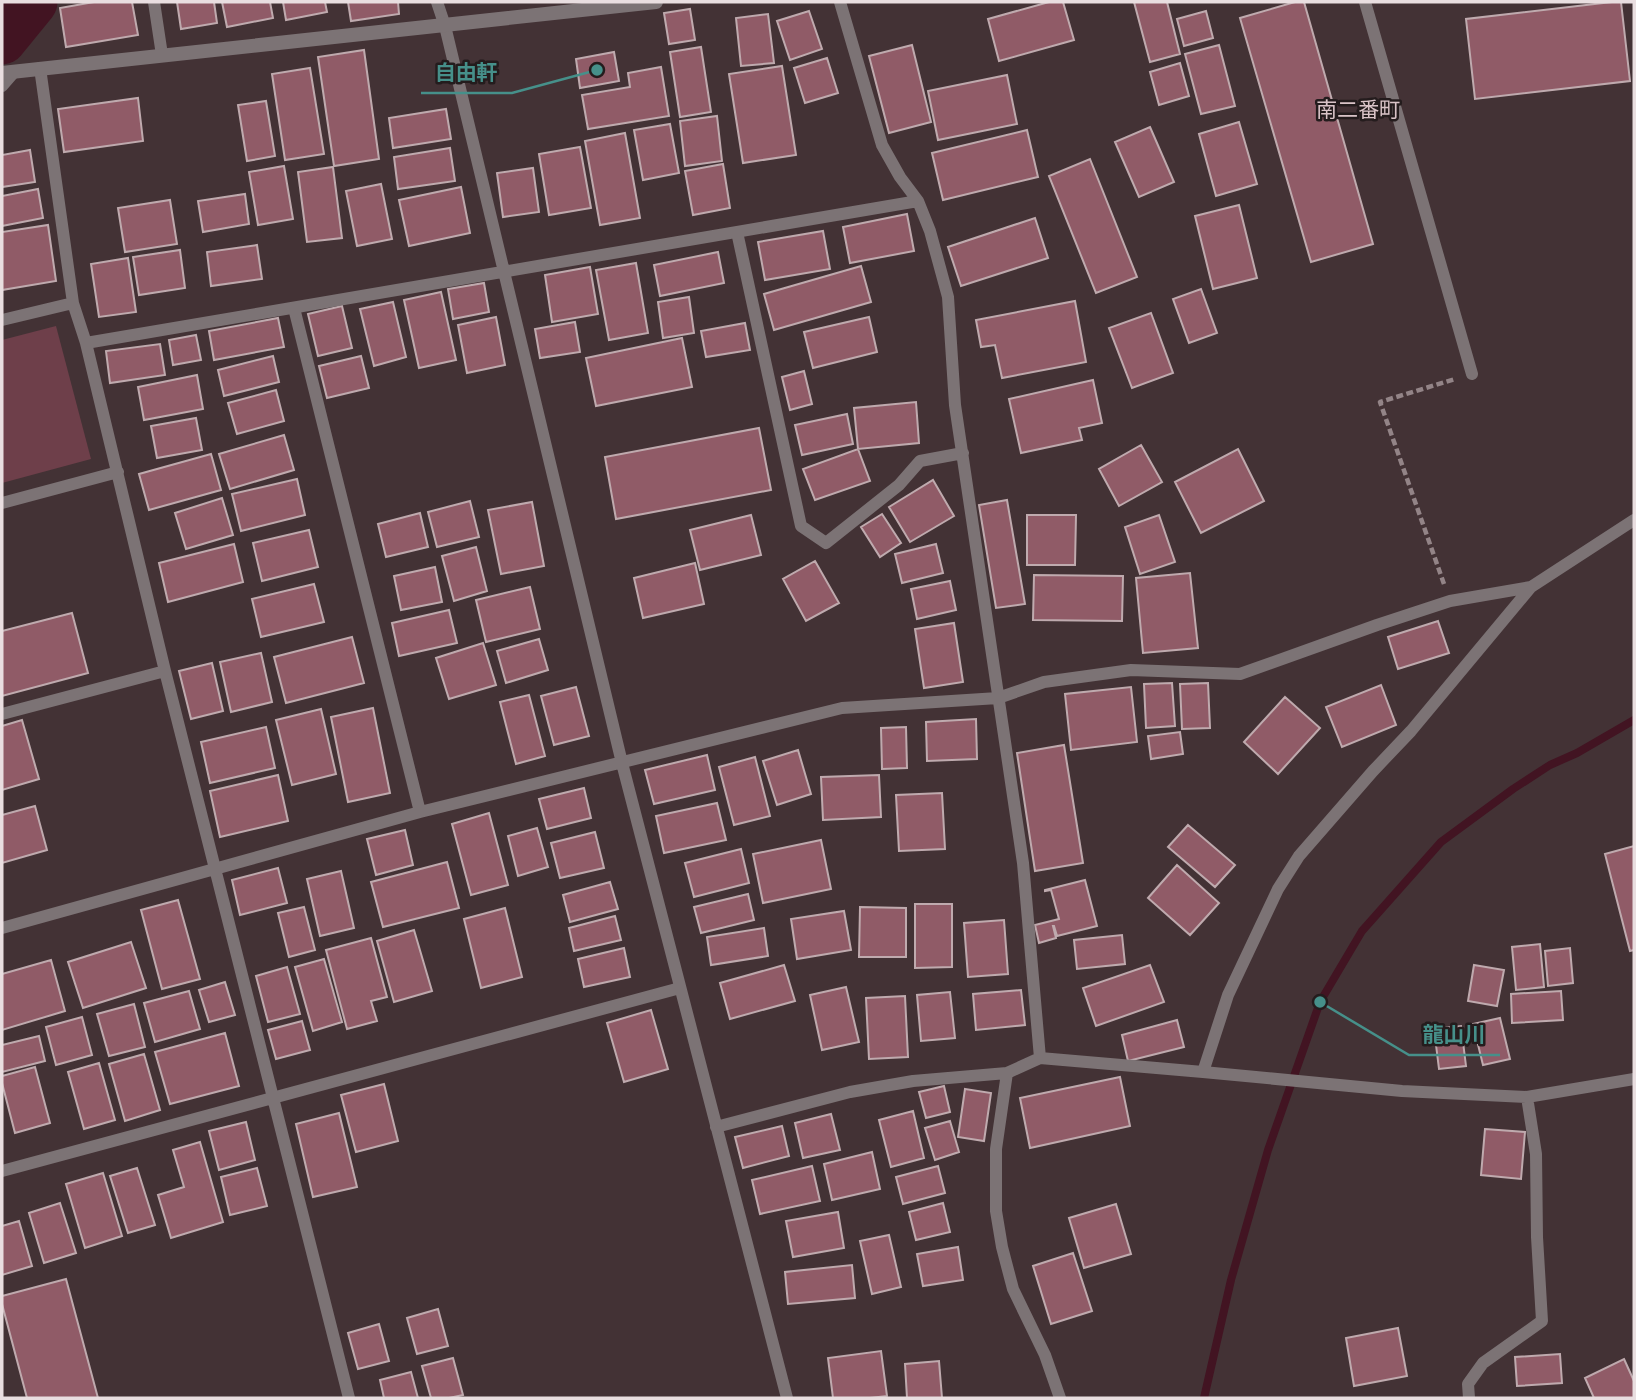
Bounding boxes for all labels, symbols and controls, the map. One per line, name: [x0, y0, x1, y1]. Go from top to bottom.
callout: 自由軒: [421, 51, 512, 93]
text: 自由軒: [435, 60, 498, 85]
district label: 南二番町: [1316, 97, 1400, 122]
callout: 龍山川: [1409, 1013, 1500, 1055]
text: 龍山川: [1423, 1022, 1486, 1047]

